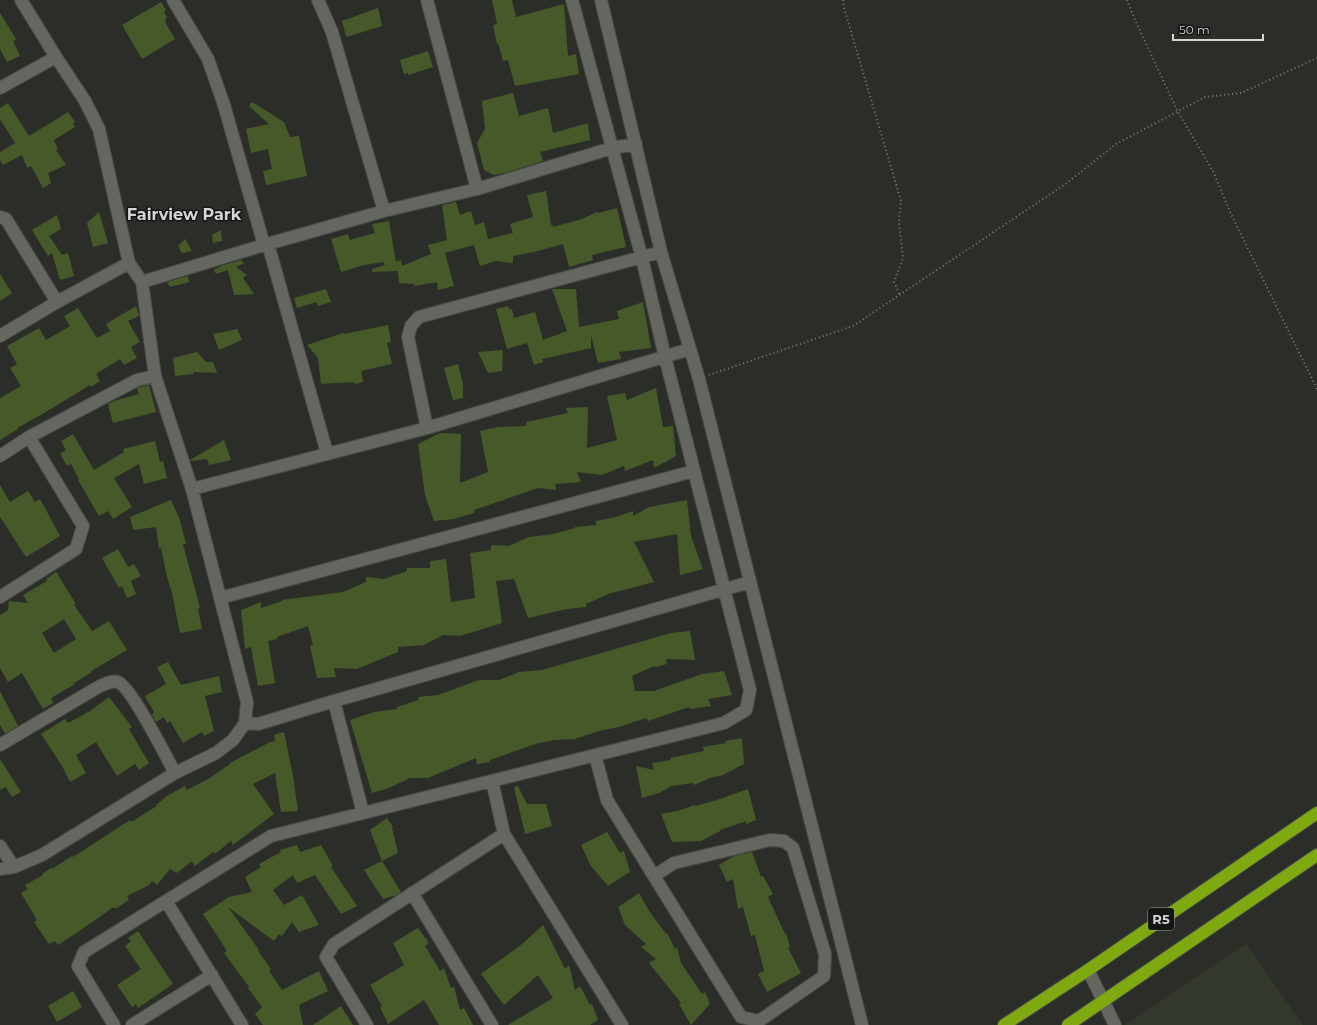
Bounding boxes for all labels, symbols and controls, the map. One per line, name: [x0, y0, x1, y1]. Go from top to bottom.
scale bar: [1173, 16, 1263, 42]
text: 50 m: [1179, 22, 1210, 37]
district label: Fairview Park: [127, 205, 242, 224]
road number: R5: [1148, 908, 1174, 930]

